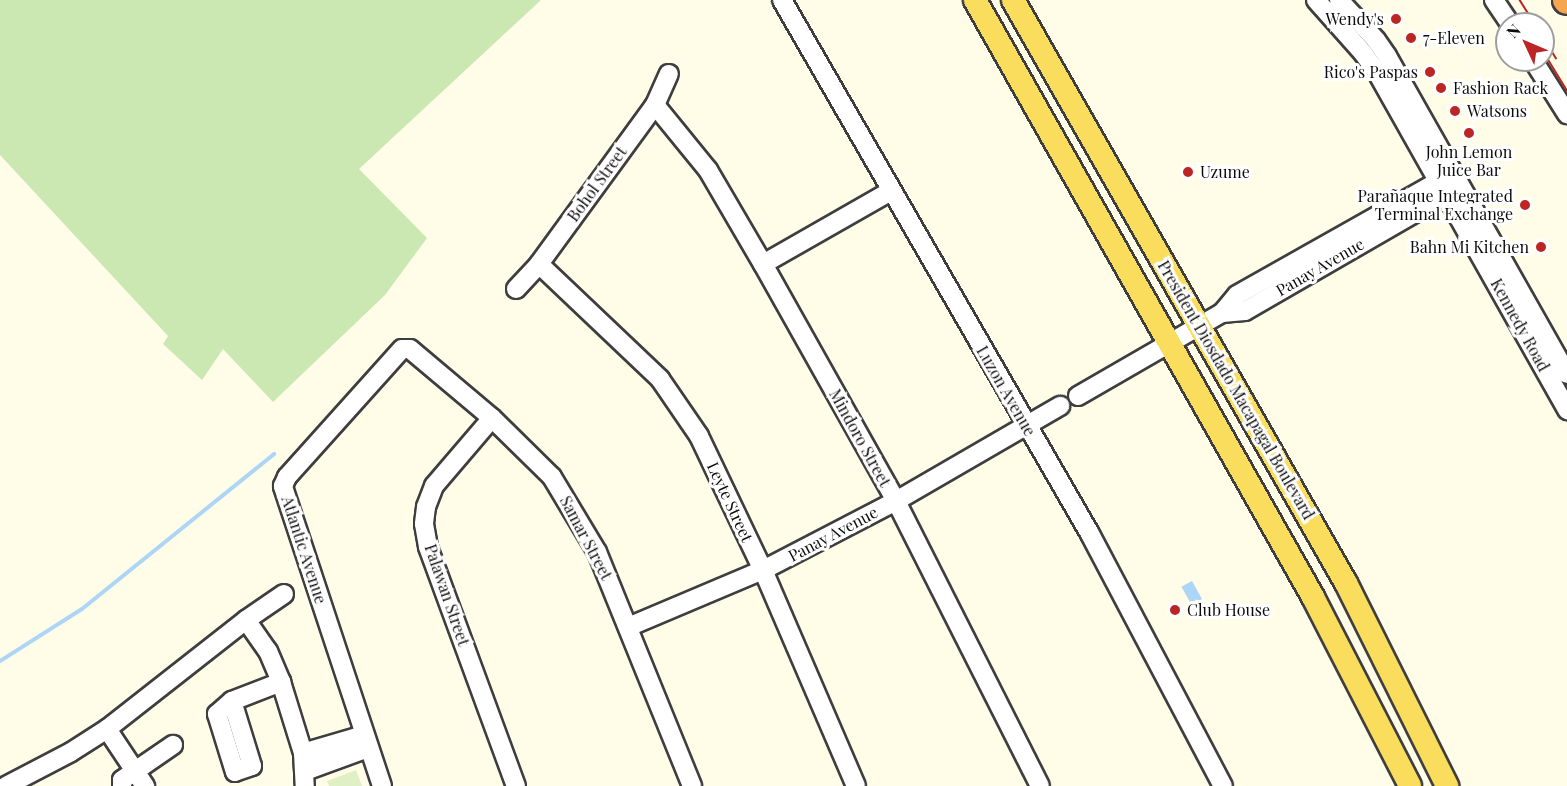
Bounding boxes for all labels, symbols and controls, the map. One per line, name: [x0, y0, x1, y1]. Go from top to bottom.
place label: Wendy's: [1325, 9, 1384, 29]
marker: Wendy's: [1389, 12, 1403, 26]
north arrow: [1495, 12, 1555, 72]
text: N: [1502, 19, 1525, 42]
place label: 7-Eleven: [1423, 28, 1485, 48]
marker: 7-Eleven: [1404, 31, 1418, 45]
place label: Rico's Paspas: [1324, 62, 1418, 82]
marker: Rico's Paspas: [1423, 65, 1437, 79]
place label: Fashion Rack: [1453, 78, 1548, 98]
marker: Fashion Rack: [1434, 81, 1448, 95]
place label: Watsons: [1467, 101, 1527, 121]
marker: Watsons: [1448, 104, 1462, 118]
marker: John Lemon Juice Bar: [1462, 126, 1476, 140]
place label: John Lemon Juice Bar: [1426, 142, 1512, 180]
street label: Bohol Street: [563, 143, 631, 225]
place label: Uzume: [1200, 162, 1250, 182]
marker: Uzume: [1181, 165, 1195, 179]
place label: Parañaque Integrated Terminal Exchange: [1357, 186, 1513, 224]
marker: Parañaque Integrated Terminal Exchange: [1518, 198, 1532, 212]
street label: Panay Avenue: [1272, 234, 1368, 300]
place label: Bahn Mi Kitchen: [1410, 237, 1529, 257]
marker: Bahn Mi Kitchen: [1534, 240, 1548, 254]
street label: President Diosdado Macapagal Boulevard: [1154, 257, 1318, 523]
street label: Kennedy Road: [1487, 275, 1553, 375]
street label: Luzon Avenue: [972, 342, 1040, 440]
street label: Mindoro Street: [825, 386, 895, 490]
street label: Leyte Street: [703, 459, 757, 545]
street label: Atlantic Avenue: [277, 493, 331, 607]
street label: Samar Street: [556, 493, 616, 583]
street label: Panay Avenue: [785, 502, 881, 566]
street label: Palawan Street: [421, 542, 473, 648]
place label: Club House: [1187, 600, 1270, 620]
marker: Club House: [1168, 603, 1182, 617]

